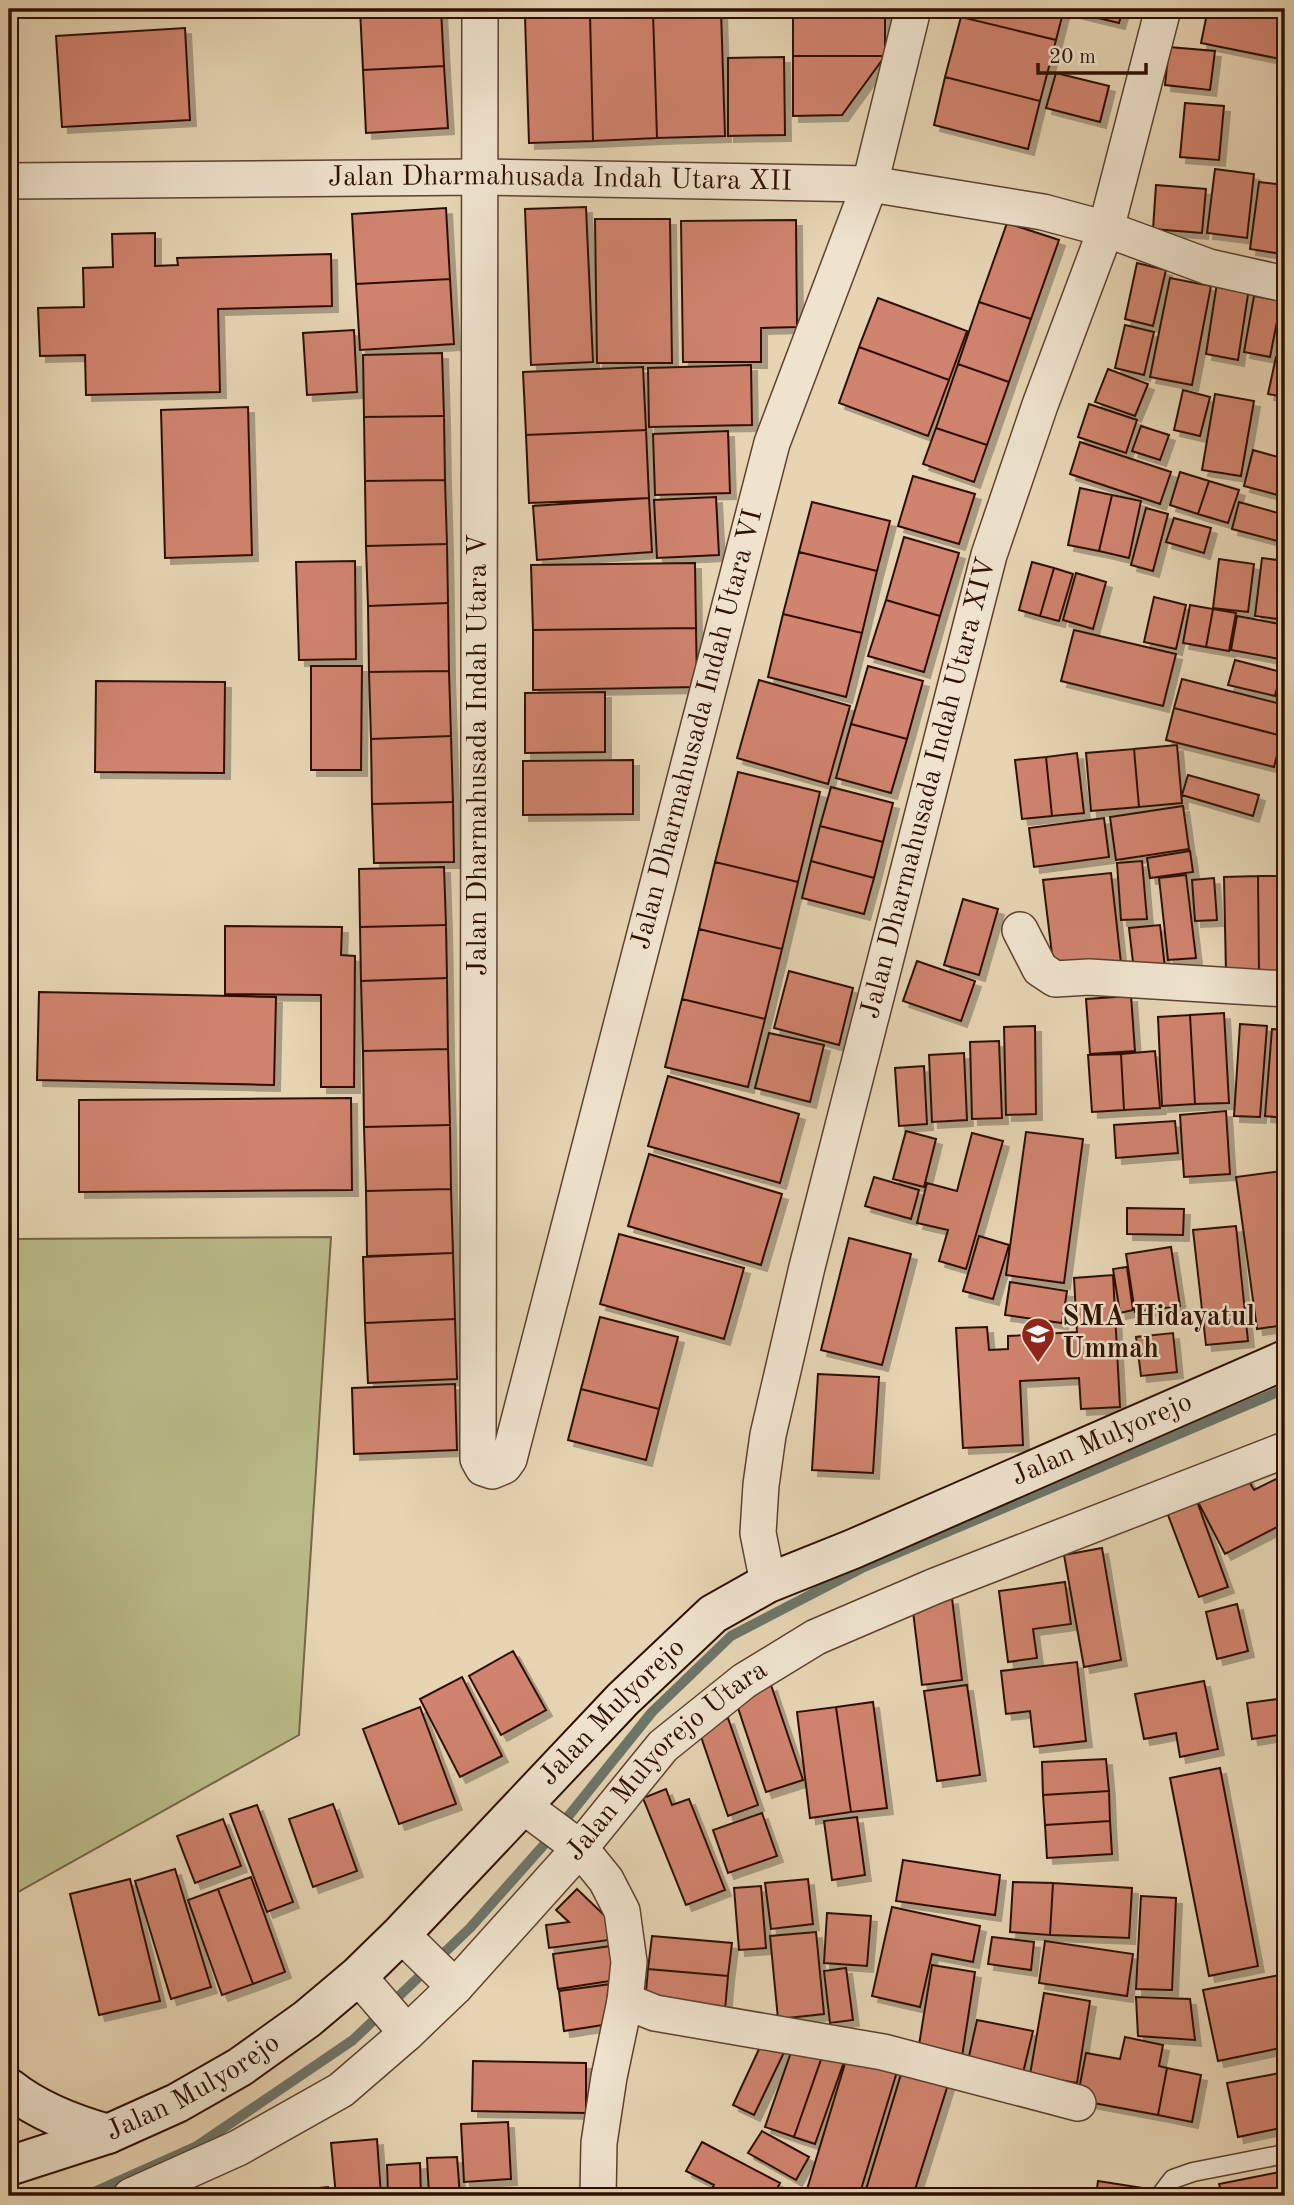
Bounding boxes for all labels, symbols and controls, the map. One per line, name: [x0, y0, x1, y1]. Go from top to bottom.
scale bar: [1038, 32, 1147, 76]
text: 20 m: [1049, 47, 1096, 68]
street label: Jalan Dharmahusada Indah Utara XII: [328, 163, 792, 197]
street label: Jalan Dharmahusada Indah Utara VI: [627, 506, 768, 952]
street label: Jalan Dharmahusada Indah Utara V: [465, 534, 493, 976]
street label: Jalan Dharmahusada Indah Utara XIV: [857, 555, 1002, 1022]
place label: SMA Hidayatul Ummah: [1062, 1304, 1256, 1364]
school or university icon: SMA Hidayatul Ummah: [1019, 1315, 1057, 1364]
street label: Jalan Mulyorejo: [1008, 1388, 1196, 1492]
street label: Jalan Mulyorejo: [535, 1634, 691, 1791]
street label: Jalan Mulyorejo Utara: [561, 1656, 773, 1867]
street label: Jalan Mulyorejo: [102, 2029, 285, 2147]

